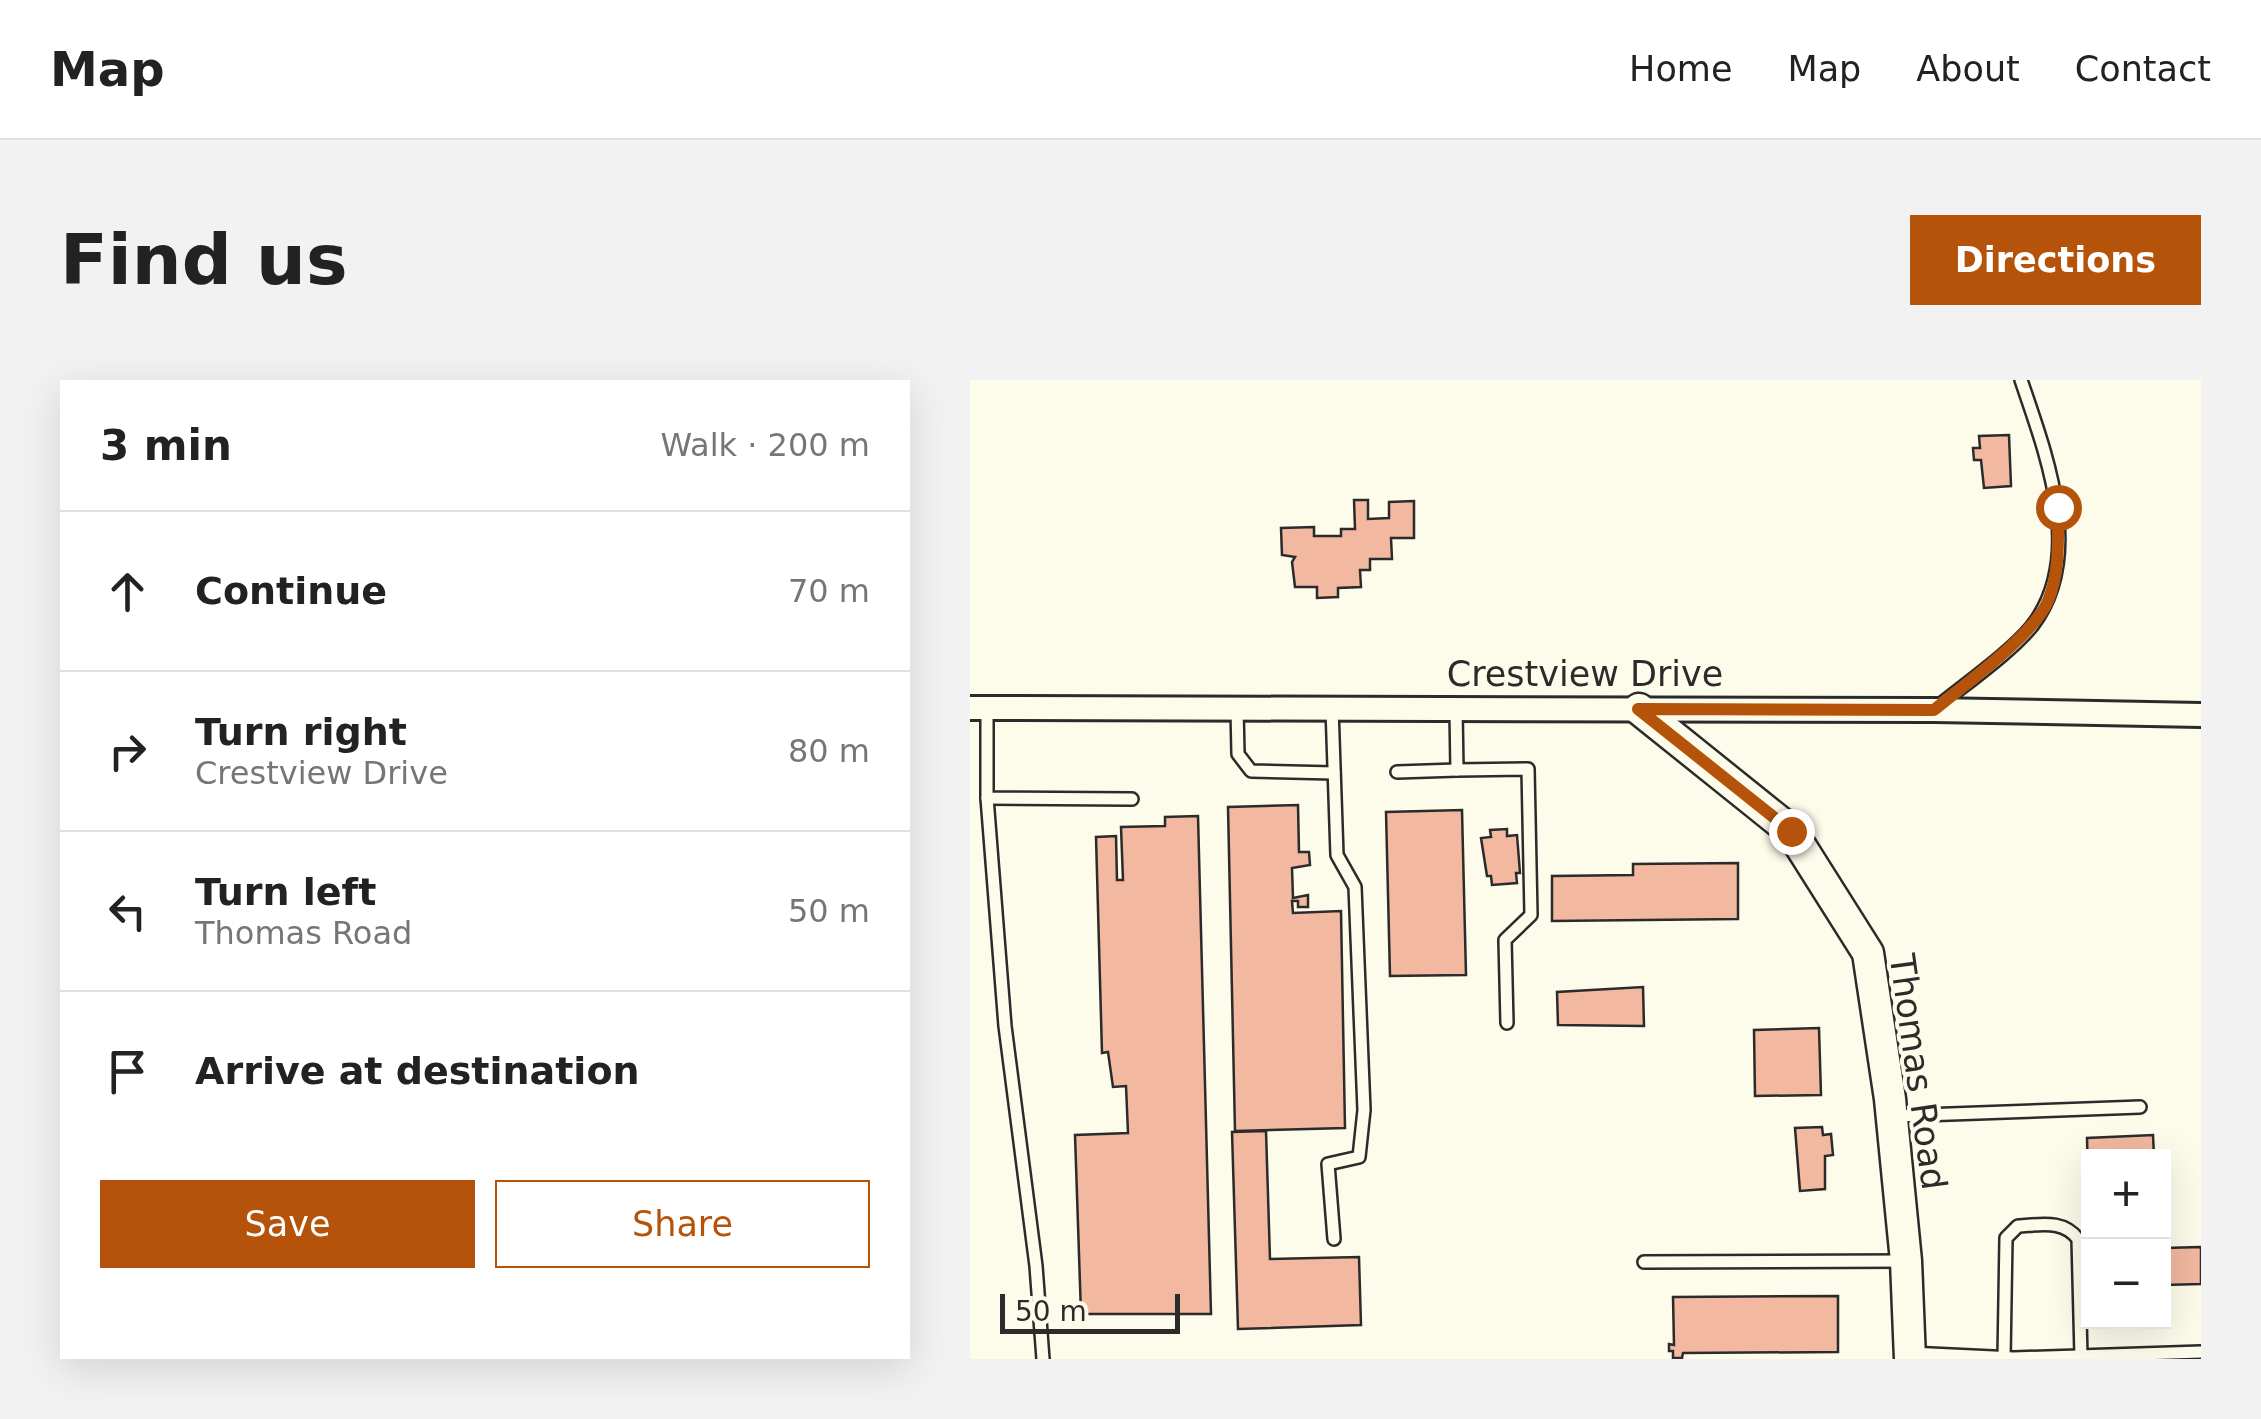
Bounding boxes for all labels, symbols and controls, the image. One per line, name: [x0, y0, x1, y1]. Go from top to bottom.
text: Map: [50, 41, 165, 97]
text: Home: [1629, 49, 1732, 89]
text: Map: [1787, 49, 1861, 89]
text: About: [1916, 49, 2020, 89]
text: Contact: [2075, 49, 2211, 89]
button: Directions: [1910, 215, 2201, 305]
text: Find us: [60, 219, 348, 301]
text: 3 min: [100, 421, 232, 470]
text: Walk · 200 m: [660, 426, 870, 464]
route start: [2036, 485, 2082, 531]
icon: ahead: [100, 564, 155, 619]
text: Continue: [195, 569, 387, 613]
text: 70 m: [788, 572, 870, 610]
street label: Crestview Drive: [1447, 654, 1723, 694]
text: Turn right: [195, 710, 407, 754]
icon: right: [100, 724, 155, 779]
text: 80 m: [788, 732, 870, 770]
text: Crestview Drive: [195, 754, 448, 792]
route end: [1769, 809, 1815, 855]
text: Turn left: [195, 870, 376, 914]
icon: left: [100, 884, 155, 939]
text: 50 m: [788, 892, 870, 930]
text: Thomas Road: [195, 914, 412, 952]
street label: Thomas Road: [1882, 951, 1954, 1192]
icon: arrive: [100, 1044, 155, 1099]
text: Arrive at destination: [195, 1049, 640, 1093]
map controls: [2081, 1149, 2171, 1329]
button: +: [2081, 1149, 2171, 1239]
button: Save: [100, 1180, 475, 1268]
button: Share: [495, 1180, 870, 1268]
button: −: [2081, 1239, 2171, 1329]
scale bar: [1000, 1289, 1180, 1334]
text: 50 m: [1015, 1295, 1087, 1328]

